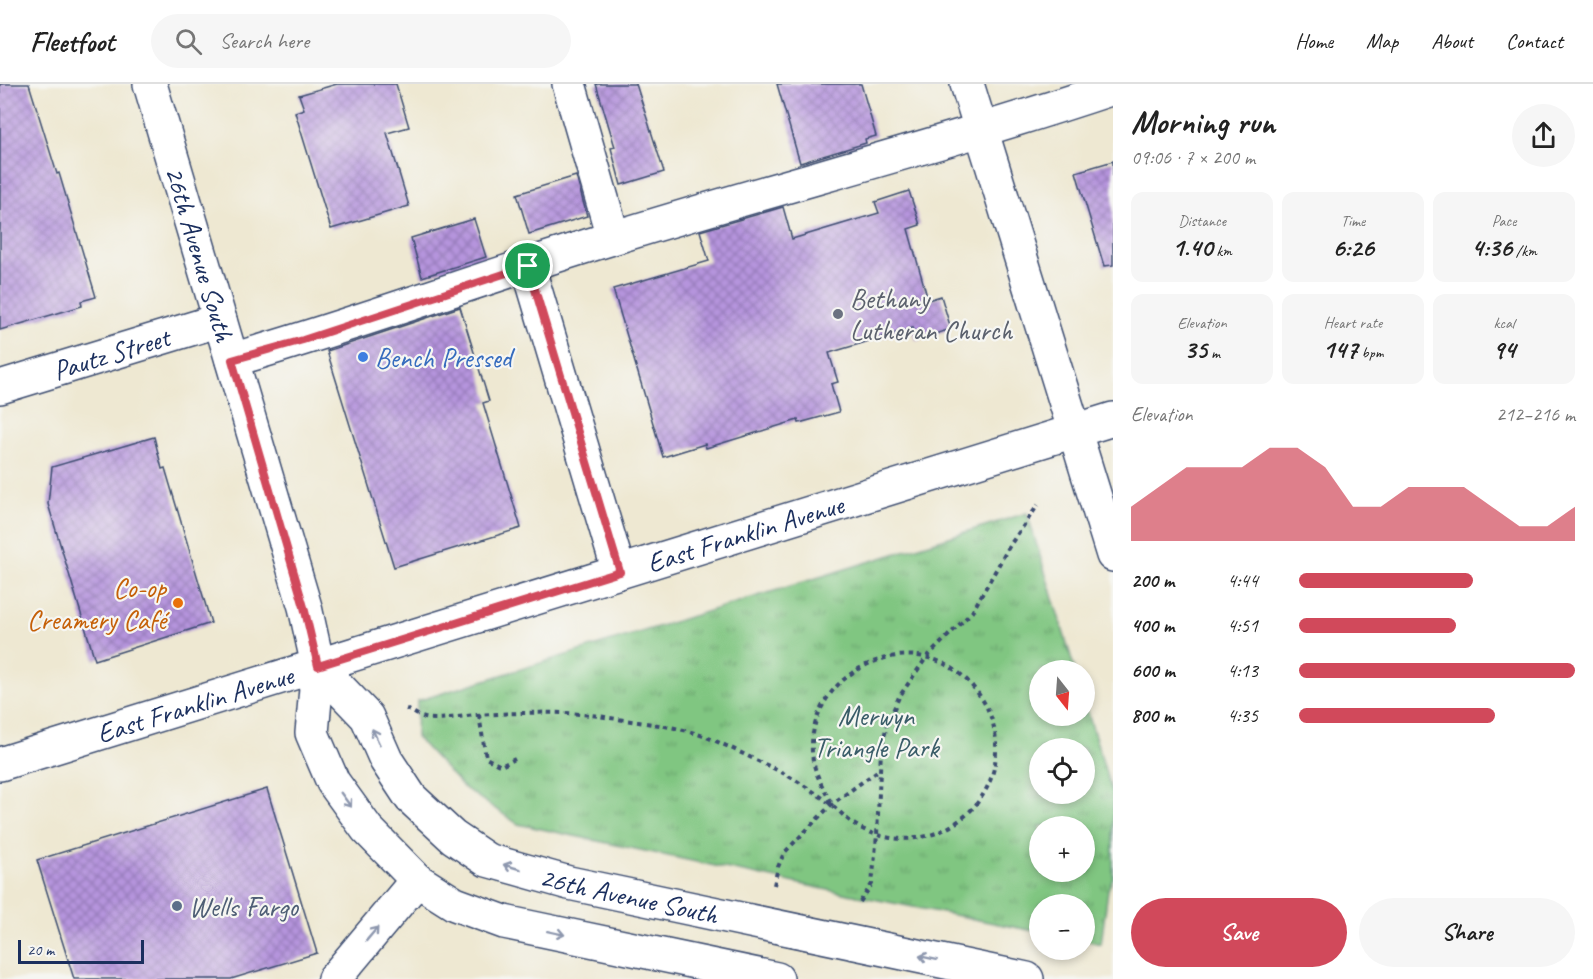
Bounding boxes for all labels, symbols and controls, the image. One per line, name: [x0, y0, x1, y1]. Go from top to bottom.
search box: [151, 14, 571, 68]
text: Fleetfoot: [30, 24, 115, 59]
icon: search: [172, 25, 205, 58]
text: Search here: [220, 27, 309, 55]
text: Home: [1295, 28, 1333, 54]
text: Map: [1366, 28, 1398, 54]
text: About: [1431, 28, 1473, 54]
text: Contact: [1506, 28, 1563, 54]
text: Morning run: [1131, 101, 1275, 143]
button: share: [1512, 104, 1575, 167]
text: 09:06 · 7 × 200 m: [1131, 145, 1255, 170]
street label: 26th Avenue South: [157, 162, 243, 347]
text: Distance: [1178, 211, 1226, 231]
text: Time: [1341, 211, 1365, 231]
text: Pace: [1492, 211, 1516, 231]
text: 1.40: [1172, 231, 1212, 264]
text: 6:26: [1332, 231, 1374, 264]
text: 4:36: [1471, 231, 1512, 264]
pin: [502, 240, 553, 291]
text: km: [1212, 241, 1232, 261]
text: /km: [1512, 241, 1537, 261]
icon: arrive: [511, 249, 544, 282]
place label: Bethany Lutheran Church: [850, 281, 1013, 348]
marker: Bethany Lutheran Church: [831, 307, 845, 321]
text: Elevation: [1177, 313, 1227, 333]
text: Heart rate: [1324, 313, 1382, 333]
text: kcal: [1493, 313, 1515, 333]
street label: Pautz Street: [49, 319, 176, 388]
text: 35: [1184, 333, 1207, 366]
text: 147: [1323, 333, 1358, 366]
text: 94: [1492, 333, 1516, 366]
place label: Bench Pressed: [375, 340, 516, 375]
text: m: [1207, 343, 1220, 363]
text: bpm: [1358, 343, 1383, 363]
marker: Bench Pressed: [356, 350, 370, 364]
text: Elevation: [1131, 402, 1193, 427]
text: 212–216 m: [1496, 402, 1575, 427]
street label: East Franklin Avenue: [643, 486, 849, 580]
text: 200 m: [1131, 568, 1174, 593]
text: 4:44: [1227, 568, 1258, 593]
place label: Co-op Creamery Café: [27, 570, 170, 637]
marker: Co-op Creamery Café: [171, 596, 185, 610]
text: 400 m: [1131, 613, 1174, 638]
text: 4:51: [1227, 613, 1258, 638]
street label: East Franklin Avenue: [93, 657, 299, 751]
text: 600 m: [1131, 658, 1175, 683]
text: 4:13: [1227, 658, 1258, 683]
north arrow: [1029, 660, 1095, 726]
map controls: [1029, 660, 1095, 960]
park label: Merwyn Triangle Park: [814, 698, 940, 765]
text: 800 m: [1131, 703, 1174, 728]
text: 4:35: [1227, 703, 1258, 728]
one-way arrow: [369, 729, 381, 747]
button: locate: [1029, 738, 1095, 804]
one-way arrow: [339, 791, 352, 807]
button: +: [1029, 816, 1095, 882]
street label: 26th Avenue South: [536, 859, 722, 932]
one-way arrow: [503, 861, 522, 872]
place label: Wells Fargo: [189, 889, 300, 924]
button: −: [1029, 894, 1095, 960]
button: Save: [1131, 898, 1347, 967]
button: Share: [1359, 898, 1575, 967]
marker: Wells Fargo: [170, 899, 184, 913]
one-way arrow: [365, 926, 378, 942]
one-way arrow: [546, 928, 565, 939]
scale bar: [18, 937, 144, 964]
text: 20 m: [27, 940, 54, 960]
one-way arrow: [919, 952, 939, 963]

